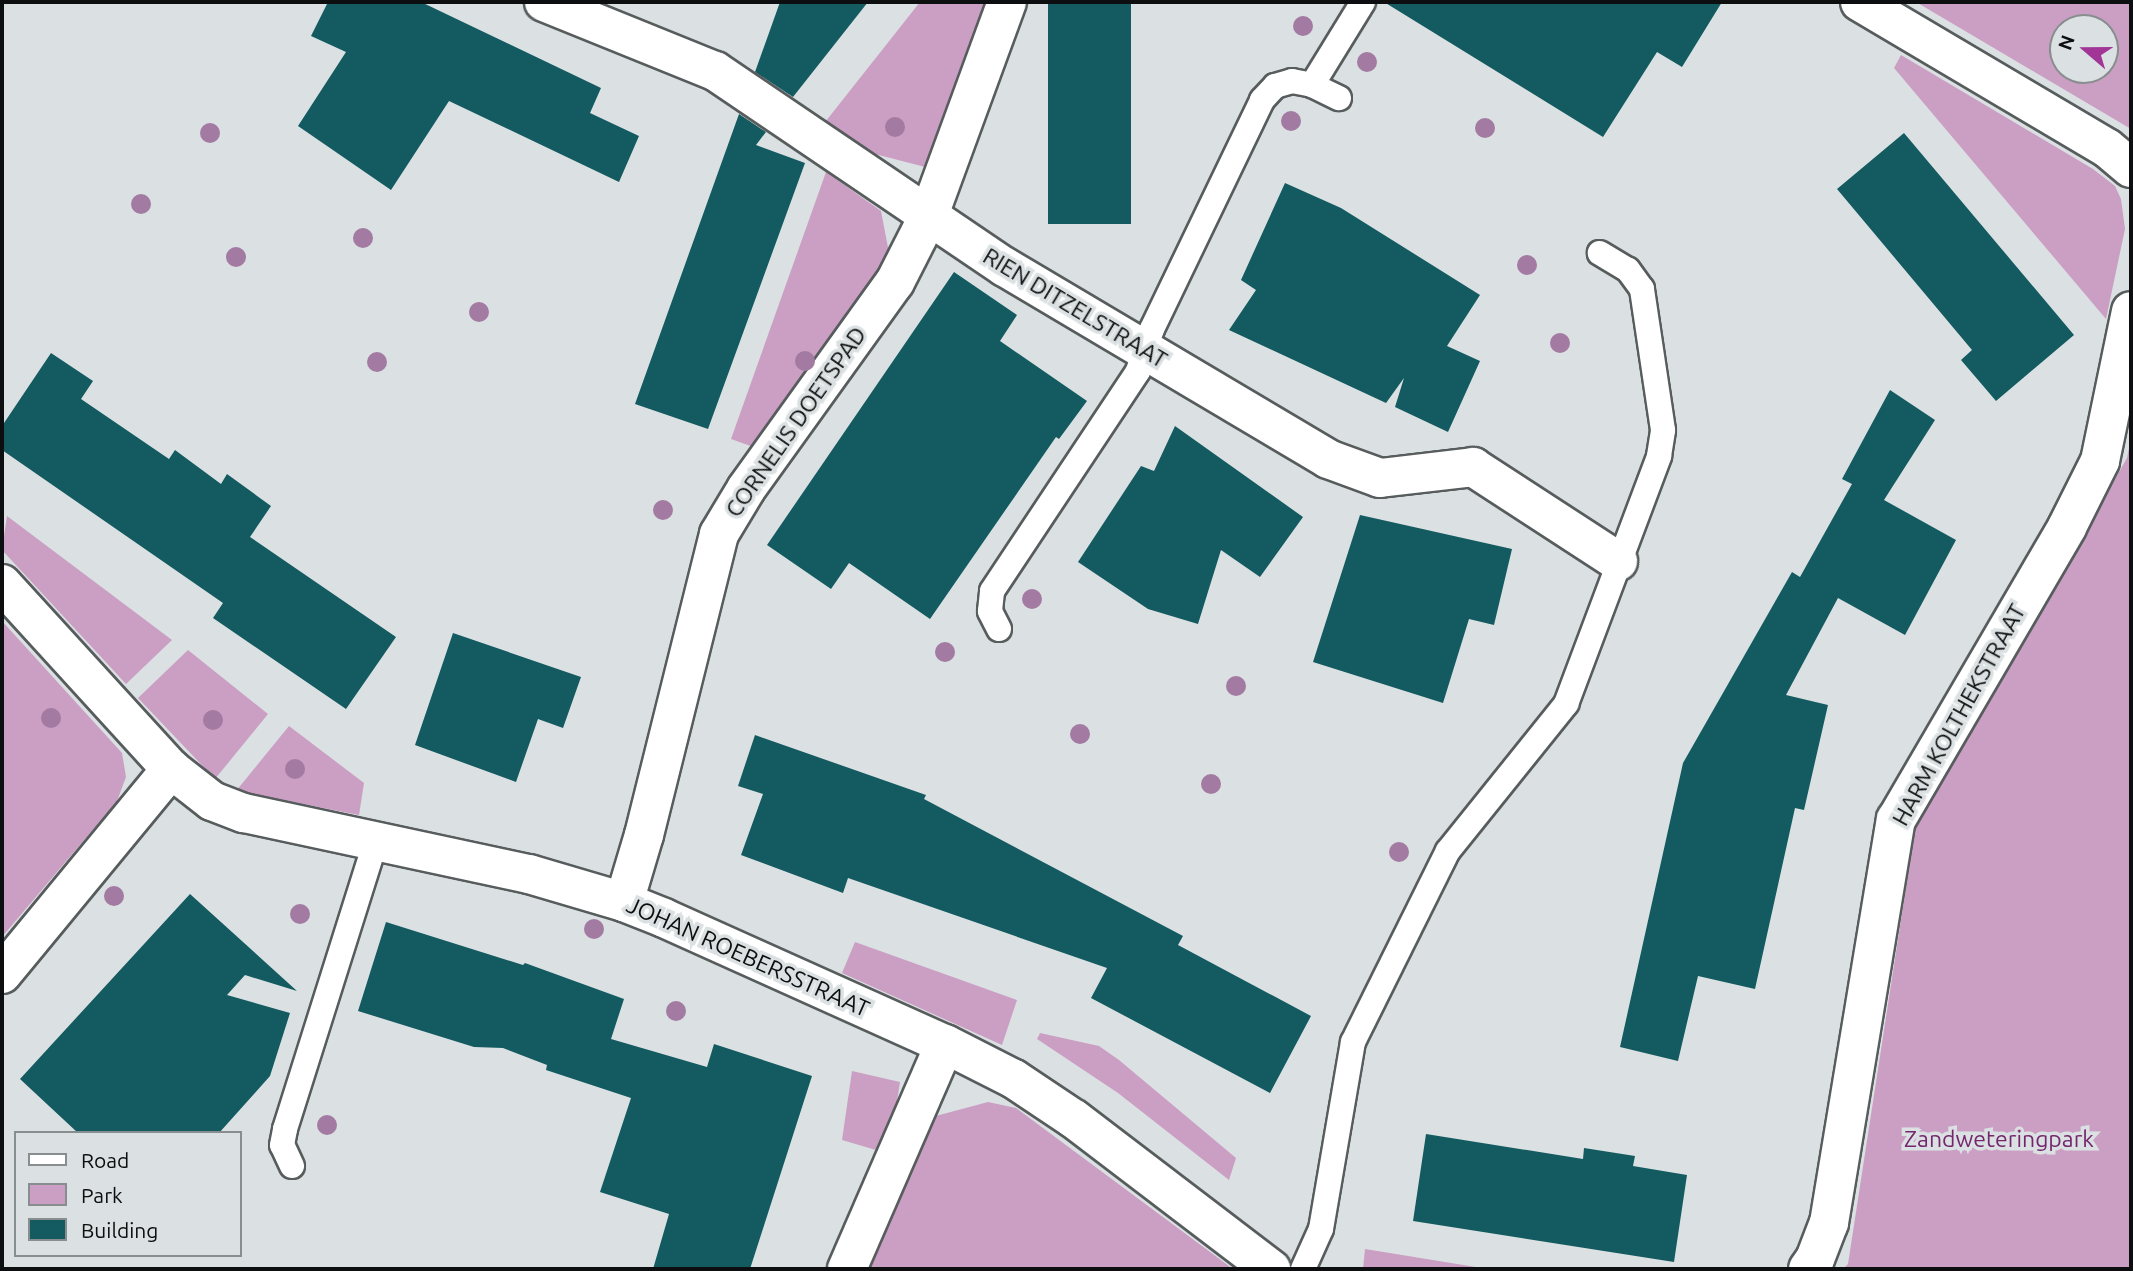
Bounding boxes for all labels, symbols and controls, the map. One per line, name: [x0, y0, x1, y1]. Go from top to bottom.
north arrow: [2049, 14, 2119, 84]
text: N: [2053, 32, 2079, 53]
street label: RIEN DITZELSTRAAT: [978, 242, 1172, 374]
street label: CORNELIS DOETSPAD: [720, 321, 872, 523]
street label: HARM KOLTHEKSTRAAT: [1887, 599, 2031, 831]
street label: JOHAN ROEBERSSTRAAT: [622, 891, 874, 1023]
park label: Zandweteringpark: [1904, 1125, 2094, 1153]
legend: [14, 1131, 242, 1257]
text: Road: [81, 1148, 129, 1172]
text: Park: [81, 1183, 123, 1207]
text: Building: [81, 1218, 158, 1242]

